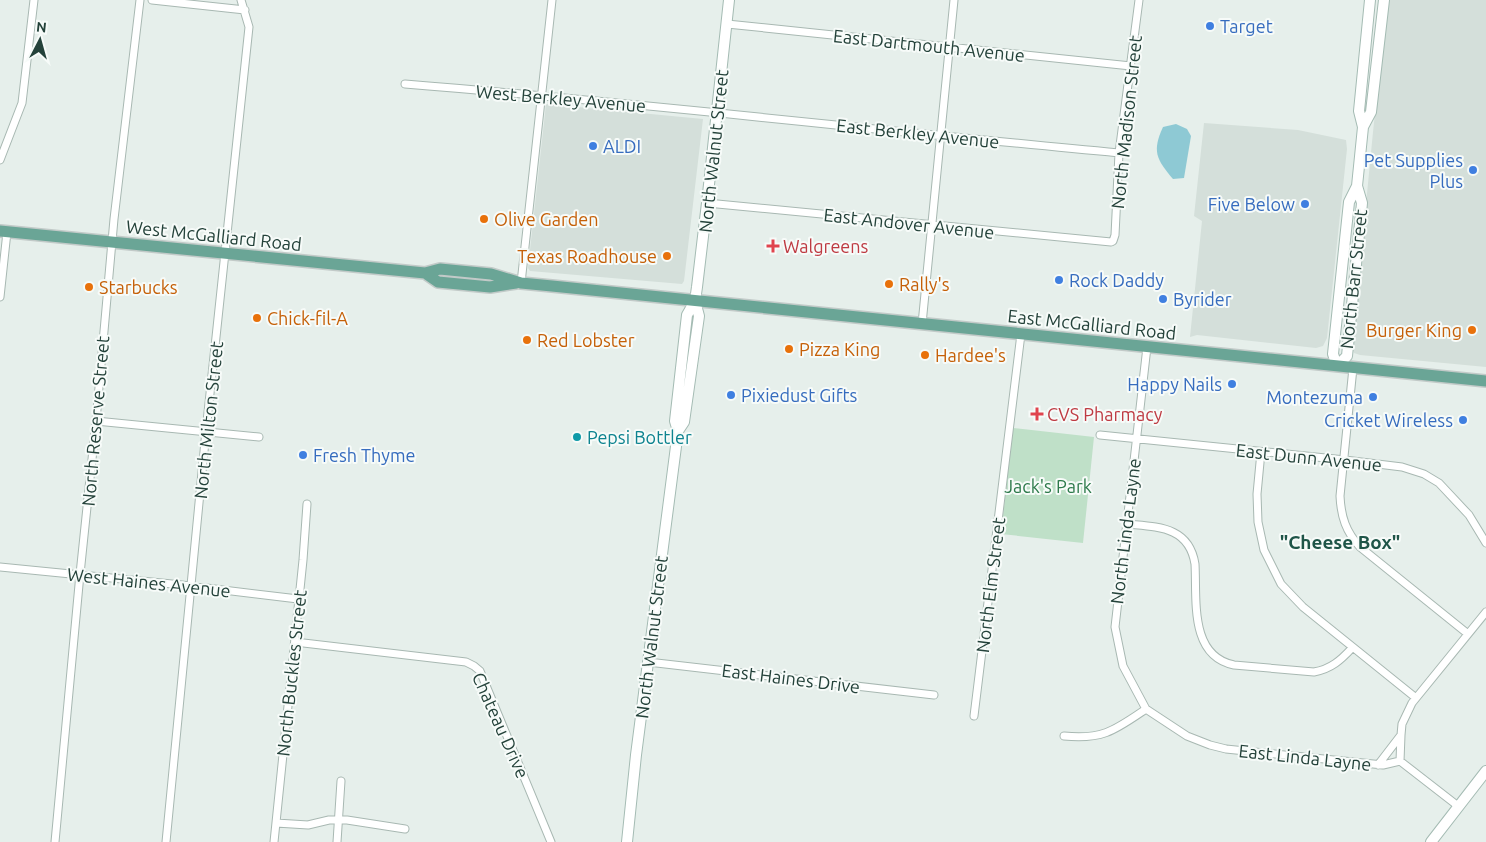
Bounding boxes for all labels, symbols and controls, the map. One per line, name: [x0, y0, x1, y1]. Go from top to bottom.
north arrow: [15, 15, 65, 65]
place label: Target: [1220, 16, 1273, 36]
text: N: [35, 19, 47, 36]
marker: Target: [1204, 20, 1216, 32]
street label: East Dartmouth Avenue: [832, 25, 1026, 65]
street label: North Madison Street: [1107, 34, 1145, 210]
street label: North Walnut Street: [694, 68, 732, 234]
street label: West Berkley Avenue: [475, 81, 647, 115]
street label: East Berkley Avenue: [836, 114, 1000, 152]
place label: ALDI: [603, 136, 641, 156]
marker: ALDI: [587, 140, 599, 152]
place label: Pet Supplies Plus: [1364, 150, 1463, 191]
marker: Pet Supplies Plus: [1467, 164, 1479, 176]
place label: Five Below: [1208, 194, 1295, 214]
marker: Five Below: [1299, 198, 1311, 210]
street label: East Andover Avenue: [823, 204, 995, 242]
street label: North Barr Street: [1336, 208, 1370, 350]
place label: Olive Garden: [494, 209, 599, 229]
marker: Olive Garden: [478, 213, 490, 225]
street label: West McGalliard Road: [125, 216, 303, 254]
place label: Walgreens: [783, 236, 869, 256]
marker: Walgreens: [767, 240, 779, 252]
place label: Texas Roadhouse: [517, 246, 657, 266]
marker: Texas Roadhouse: [661, 250, 673, 262]
place label: Rock Daddy: [1069, 270, 1164, 290]
place label: Rally's: [899, 274, 950, 294]
marker: Rock Daddy: [1053, 274, 1065, 286]
place label: Starbucks: [99, 277, 178, 297]
marker: Rally's: [883, 278, 895, 290]
marker: Starbucks: [83, 281, 95, 293]
place label: Byrider: [1173, 289, 1232, 309]
marker: Byrider: [1157, 293, 1169, 305]
street label: East McGalliard Road: [1007, 305, 1177, 343]
place label: Chick-fil-A: [267, 308, 348, 328]
marker: Chick-fil-A: [251, 312, 263, 324]
place label: Burger King: [1366, 320, 1462, 340]
marker: Burger King: [1466, 324, 1478, 336]
place label: Red Lobster: [537, 330, 635, 350]
marker: Red Lobster: [521, 334, 533, 346]
street label: North Reserve Street: [78, 335, 112, 507]
place label: Pizza King: [799, 339, 880, 359]
street label: North Milton Street: [190, 340, 226, 500]
marker: Pizza King: [783, 343, 795, 355]
place label: Hardee's: [935, 345, 1006, 365]
marker: Hardee's: [919, 349, 931, 361]
place label: Happy Nails: [1127, 374, 1222, 394]
marker: Happy Nails: [1226, 378, 1238, 390]
place label: Pixiedust Gifts: [741, 385, 858, 405]
place label: Montezuma: [1266, 387, 1363, 407]
marker: Pixiedust Gifts: [725, 389, 737, 401]
marker: Montezuma: [1367, 391, 1379, 403]
place label: CVS Pharmacy: [1047, 404, 1163, 424]
marker: CVS Pharmacy: [1031, 408, 1043, 420]
place label: Cricket Wireless: [1324, 410, 1453, 430]
marker: Cricket Wireless: [1457, 414, 1469, 426]
place label: Pepsi Bottler: [587, 427, 692, 447]
marker: Pepsi Bottler: [571, 431, 583, 443]
street label: East Dunn Avenue: [1235, 439, 1383, 475]
place label: Fresh Thyme: [313, 445, 415, 465]
marker: Fresh Thyme: [297, 449, 309, 461]
street label: North Linda Layne: [1106, 457, 1144, 605]
park label: Jack's Park: [1004, 476, 1092, 496]
street label: North Elm Street: [972, 516, 1008, 654]
district label: "Cheese Box": [1280, 531, 1400, 553]
street label: North Walnut Street: [631, 554, 671, 720]
street label: West Haines Avenue: [66, 563, 232, 601]
street label: North Buckles Street: [272, 589, 310, 757]
street label: East Haines Drive: [721, 660, 861, 696]
street label: Chateau Drive: [469, 669, 533, 781]
street label: East Linda Layne: [1238, 740, 1372, 774]

